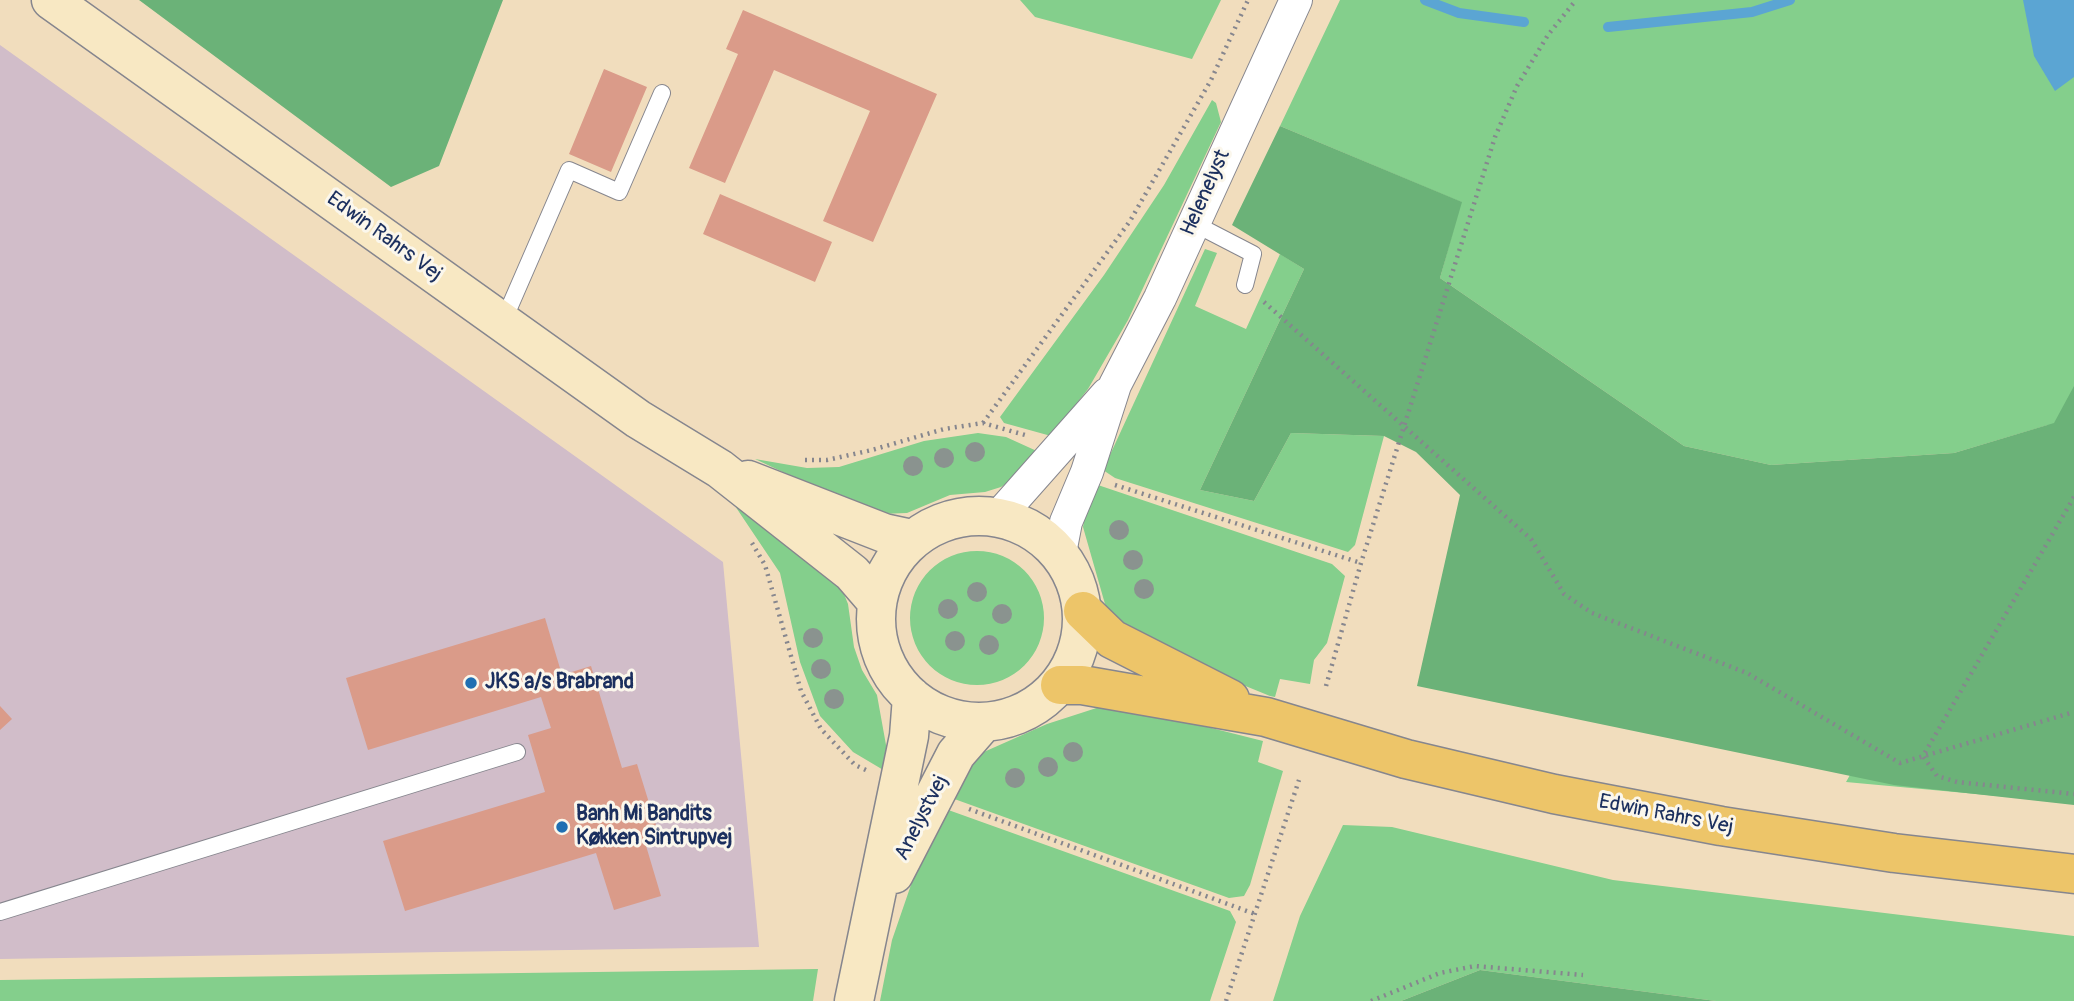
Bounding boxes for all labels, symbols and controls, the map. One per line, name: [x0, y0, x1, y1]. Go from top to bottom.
street label: Helenelyst: [1176, 146, 1236, 240]
street label: Edwin Rahrs Vej: [321, 187, 447, 287]
place label: JKS a/s Brabrand: [485, 670, 634, 696]
marker: JKS a/s Brabrand: [463, 675, 479, 691]
street label: Anelystvej: [890, 771, 954, 865]
street label: Edwin Rahrs Vej: [1597, 790, 1735, 840]
place label: Banh Mi Bandits Køkken Sintrupvej: [576, 802, 732, 852]
marker: Banh Mi Bandits Køkken Sintrupvej: [554, 819, 570, 835]

